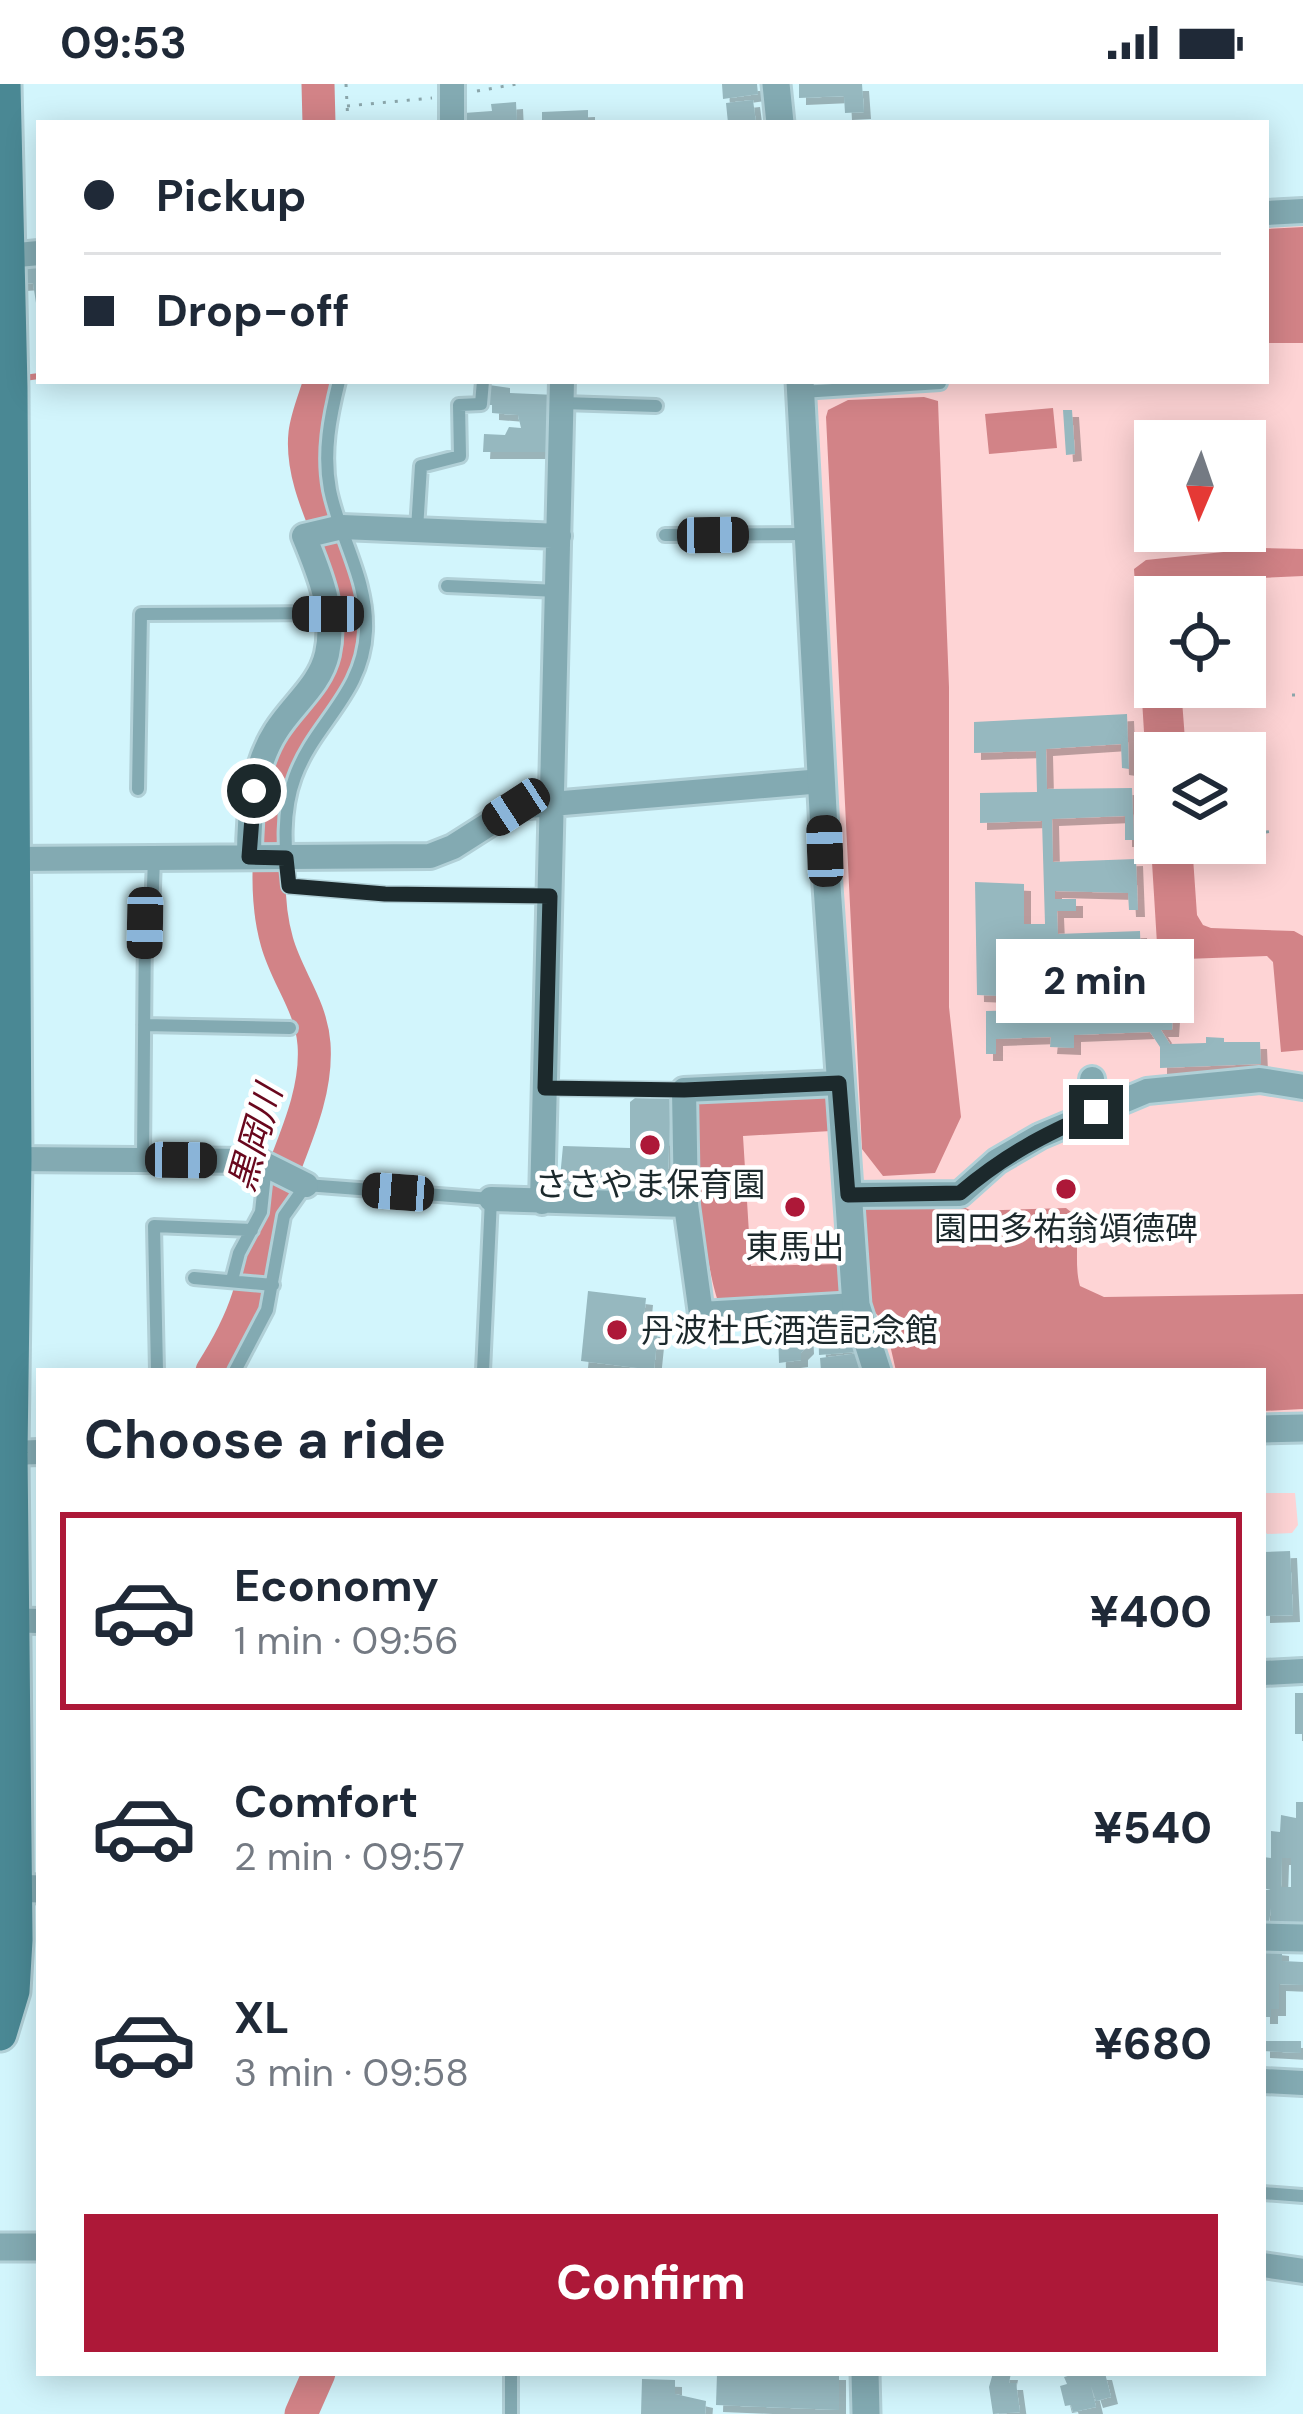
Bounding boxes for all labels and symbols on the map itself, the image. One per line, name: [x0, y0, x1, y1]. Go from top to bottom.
north arrow: [1134, 420, 1266, 552]
car: [677, 516, 749, 554]
car: [292, 596, 364, 632]
route start: [227, 764, 281, 818]
car: [476, 772, 556, 842]
car: [806, 814, 844, 888]
car: [126, 887, 164, 959]
callout: 2 min: [997, 938, 1195, 1022]
water label: 黒岡川: [218, 1076, 294, 1196]
route end: [1069, 1085, 1123, 1139]
marker: ささやま保育園: [637, 1132, 663, 1158]
car: [145, 1141, 217, 1179]
place label: ささやま保育園: [535, 1163, 766, 1206]
car: [361, 1172, 435, 1212]
marker: 園田多祐翁頌德碑: [1053, 1176, 1079, 1202]
marker: 東馬出: [782, 1194, 808, 1220]
place label: 園田多祐翁頌德碑: [934, 1207, 1198, 1250]
place label: 東馬出: [746, 1225, 845, 1268]
place label: 丹波杜氏酒造記念館: [641, 1309, 938, 1352]
marker: 丹波杜氏酒造記念館: [604, 1317, 630, 1343]

